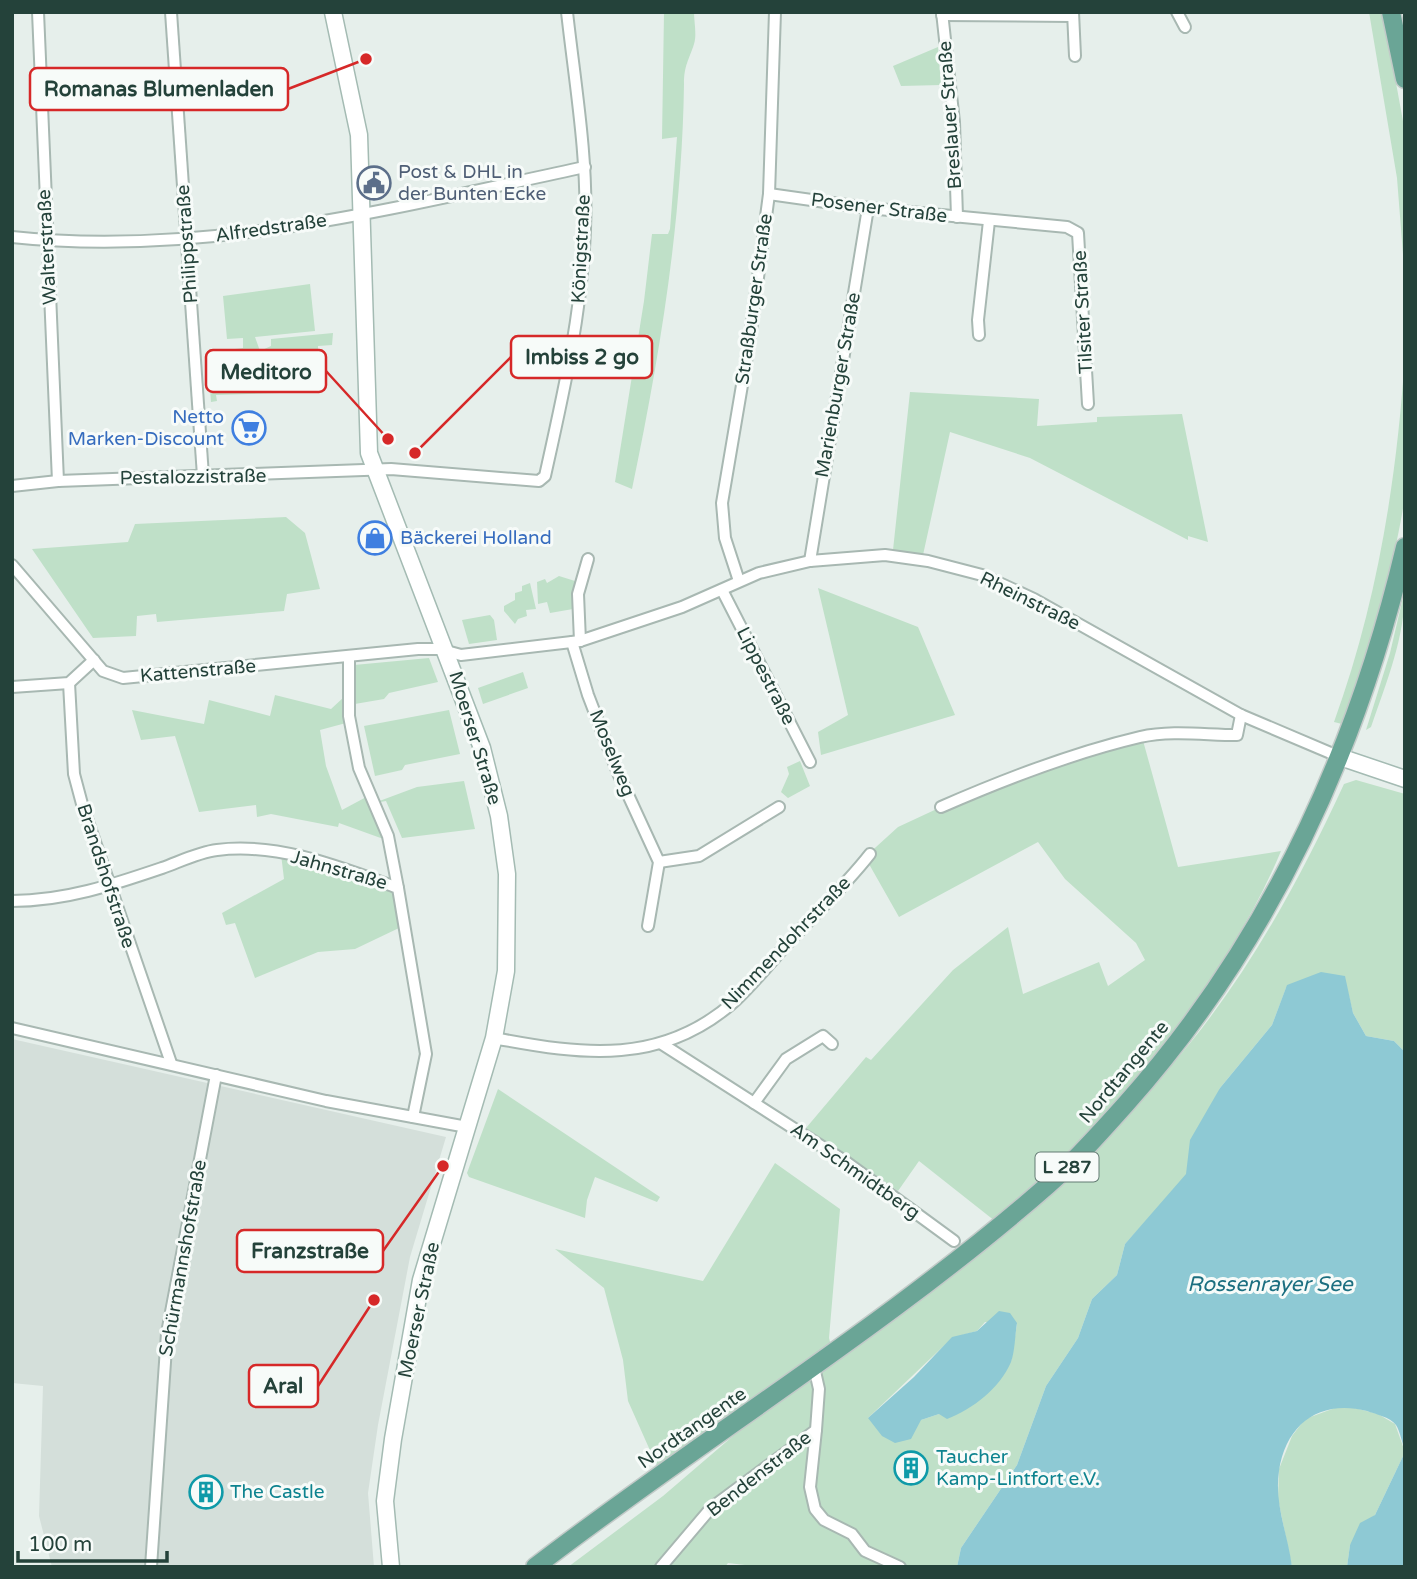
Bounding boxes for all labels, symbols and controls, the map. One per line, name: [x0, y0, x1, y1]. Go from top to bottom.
street label: Breslauer Straße: [934, 40, 966, 190]
callout: Romanas Blumenladen: [30, 68, 288, 110]
text: Romanas Blumenladen: [44, 77, 274, 102]
place label: Post & DHL in der Bunten Ecke: [398, 161, 546, 205]
public building icon: Post & DHL in der Bunten Ecke: [355, 164, 393, 202]
street label: Philippstraße: [172, 184, 202, 304]
street label: Walterstraße: [33, 189, 61, 305]
street label: Posener Straße: [810, 189, 948, 227]
street label: Königstraße: [567, 194, 595, 304]
street label: Alfredstraße: [214, 209, 328, 247]
street label: Straßburger Straße: [731, 212, 777, 386]
street label: Tilsiter Straße: [1069, 250, 1097, 374]
street label: Marienburger Straße: [811, 291, 865, 479]
callout: Imbiss 2 go: [511, 336, 652, 378]
text: Imbiss 2 go: [525, 345, 639, 370]
callout: Meditoro: [206, 350, 326, 392]
text: Meditoro: [220, 360, 312, 385]
place label: Netto Marken-Discount: [68, 406, 224, 450]
supermarket icon: Netto Marken-Discount: [230, 409, 268, 447]
street label: Pestalozzistraße: [119, 465, 267, 489]
shop icon: Bäckerei Holland: [356, 519, 394, 557]
place label: Bäckerei Holland: [400, 527, 552, 549]
street label: Rheinstraße: [976, 567, 1084, 635]
street label: Lippestraße: [732, 623, 800, 729]
street label: Kattenstraße: [139, 655, 257, 687]
street label: Moerser Straße: [444, 669, 506, 807]
street label: Moselweg: [585, 706, 639, 800]
street label: Brandshofstraße: [72, 801, 140, 951]
street label: Jahnstraße: [288, 846, 390, 894]
street label: Nimmendohrstraße: [717, 872, 855, 1014]
street label: Nordtangente: [1075, 1016, 1173, 1128]
street label: Am Schmidtberg: [786, 1118, 924, 1224]
road number: L 287: [1036, 1152, 1098, 1182]
street label: Schürmannshofstraße: [155, 1158, 211, 1358]
callout: Franzstraße: [237, 1230, 383, 1272]
text: Franzstraße: [251, 1239, 369, 1264]
street label: Moerser Straße: [394, 1240, 444, 1380]
water label: Rossenrayer See: [1187, 1272, 1354, 1297]
callout: Aral: [249, 1365, 318, 1407]
text: Aral: [263, 1374, 303, 1399]
street label: Nordtangente: [634, 1383, 750, 1473]
street label: Bendenstraße: [702, 1426, 816, 1522]
place label: Taucher Kamp-Lintfort e.V.: [936, 1446, 1100, 1490]
building icon: Taucher Kamp-Lintfort e.V.: [892, 1449, 930, 1487]
building icon: The Castle: [187, 1473, 225, 1511]
place label: The Castle: [230, 1481, 324, 1503]
scale bar: [18, 1520, 166, 1564]
text: 100 m: [28, 1532, 92, 1557]

